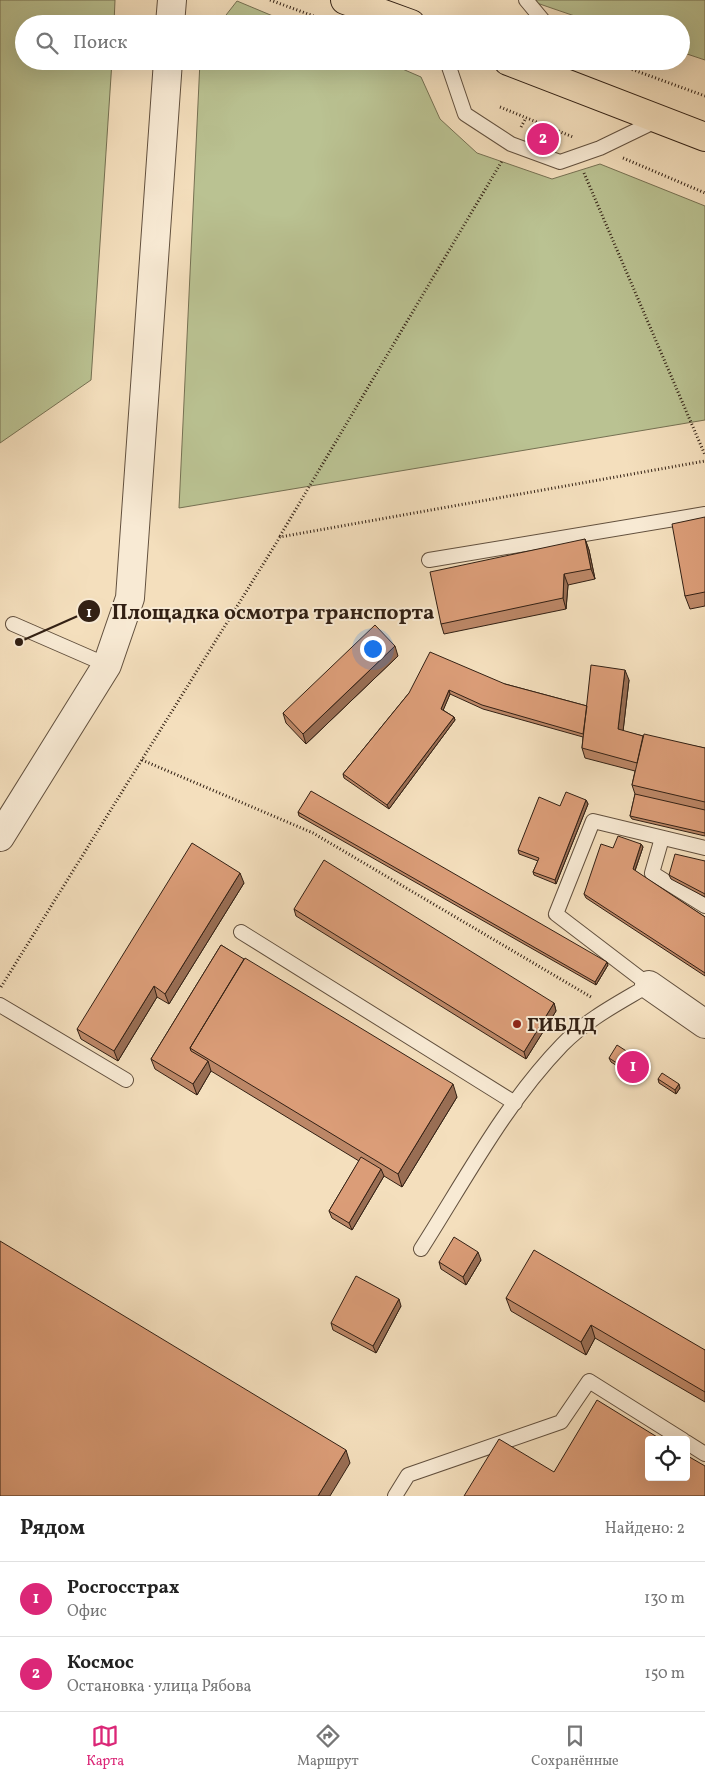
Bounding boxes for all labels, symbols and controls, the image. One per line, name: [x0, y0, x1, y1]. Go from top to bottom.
search box: [15, 15, 690, 70]
icon: search: [33, 29, 61, 57]
text: Поиск: [73, 30, 127, 56]
pin: 2: [527, 120, 559, 158]
callout: Площадка осмотра транспорта: [76, 593, 445, 629]
text: Площадка осмотра транспорта: [112, 599, 435, 628]
text: 1: [86, 603, 92, 624]
your location: [360, 636, 386, 662]
place label: ГИБДД: [527, 1012, 597, 1040]
marker: ГИБДД: [511, 1018, 523, 1030]
pin: 1: [617, 1048, 649, 1086]
map controls: [645, 1436, 690, 1481]
button: locate: [645, 1436, 690, 1481]
text: Рядом: [20, 1514, 85, 1543]
text: Найдено: 2: [605, 1518, 685, 1540]
text: Росгосстрах: [67, 1575, 179, 1601]
text: 1: [33, 1588, 39, 1610]
text: 130 m: [644, 1588, 685, 1610]
text: Офис: [67, 1601, 107, 1623]
text: Космос: [67, 1650, 134, 1676]
text: 2: [32, 1663, 40, 1685]
text: 150 m: [644, 1663, 685, 1685]
text: Остановка · улица Рябова: [67, 1676, 251, 1698]
tab: Карта: [86, 1722, 124, 1771]
tab: Маршрут: [297, 1722, 359, 1771]
tab: Сохранённые: [531, 1722, 619, 1771]

